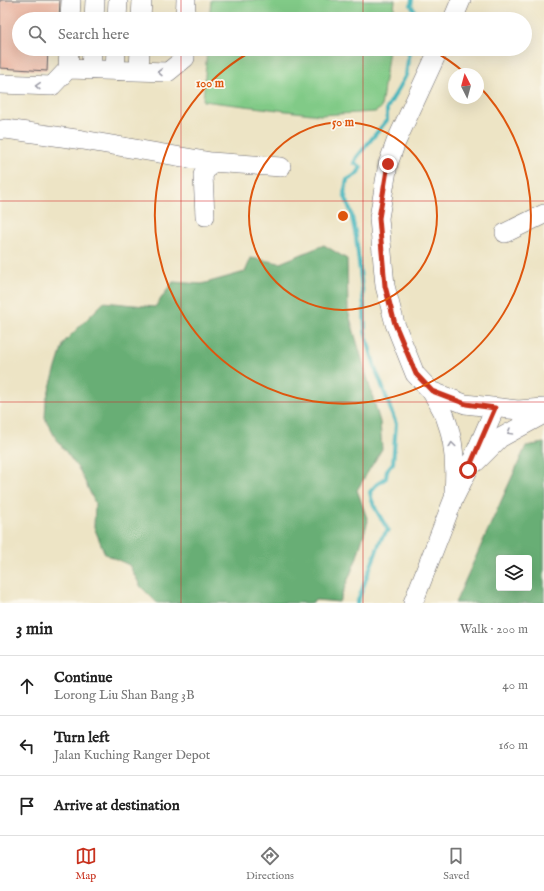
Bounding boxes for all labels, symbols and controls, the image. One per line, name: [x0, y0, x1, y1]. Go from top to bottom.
search box: [12, 12, 532, 56]
icon: search: [26, 23, 48, 45]
text: Search here: [58, 25, 129, 44]
one-way arrow: [157, 68, 163, 76]
north arrow: [448, 68, 484, 104]
text: 100 m: [196, 76, 225, 91]
one-way arrow: [35, 81, 41, 90]
text: 50 m: [332, 115, 355, 130]
route end: [379, 155, 397, 173]
centre of rings: [336, 209, 350, 223]
one-way arrow: [507, 428, 514, 435]
one-way arrow: [448, 442, 457, 448]
route start: [459, 461, 477, 479]
map controls: [496, 555, 532, 591]
button: layers: [496, 555, 532, 591]
text: 3 min: [16, 619, 53, 640]
text: Walk · 200 m: [460, 621, 528, 638]
text: Continue: [54, 668, 112, 687]
icon: ahead: [16, 675, 38, 697]
text: 40 m: [502, 677, 528, 694]
text: Lorong Liu Shan Bang 3B: [54, 687, 195, 704]
text: Turn left: [54, 728, 110, 747]
icon: left: [16, 735, 38, 757]
text: 160 m: [498, 737, 528, 754]
text: Jalan Kuching Ranger Depot: [54, 747, 210, 764]
icon: arrive: [16, 795, 38, 817]
text: Arrive at destination: [54, 796, 180, 815]
tab: Map: [75, 845, 97, 883]
tab: Directions: [246, 845, 294, 883]
tab: Saved: [443, 845, 469, 883]

